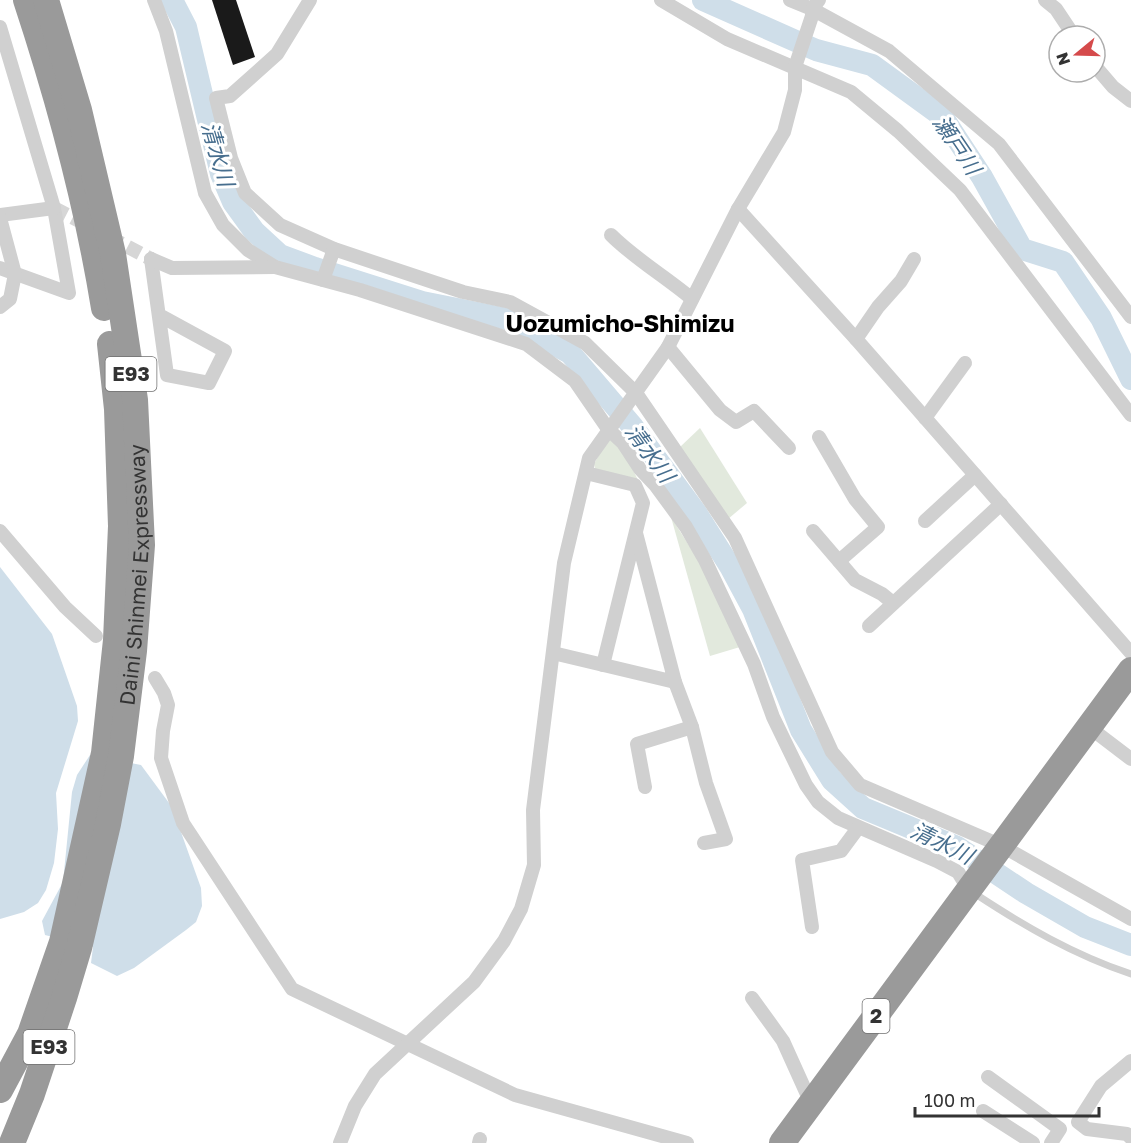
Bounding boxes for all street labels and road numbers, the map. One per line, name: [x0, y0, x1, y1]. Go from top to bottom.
road number: E93: [106, 357, 156, 391]
street label: Daini Shinmei Expressway: [113, 443, 154, 707]
road number: 2: [862, 999, 890, 1033]
road number: E93: [23, 1030, 74, 1064]

